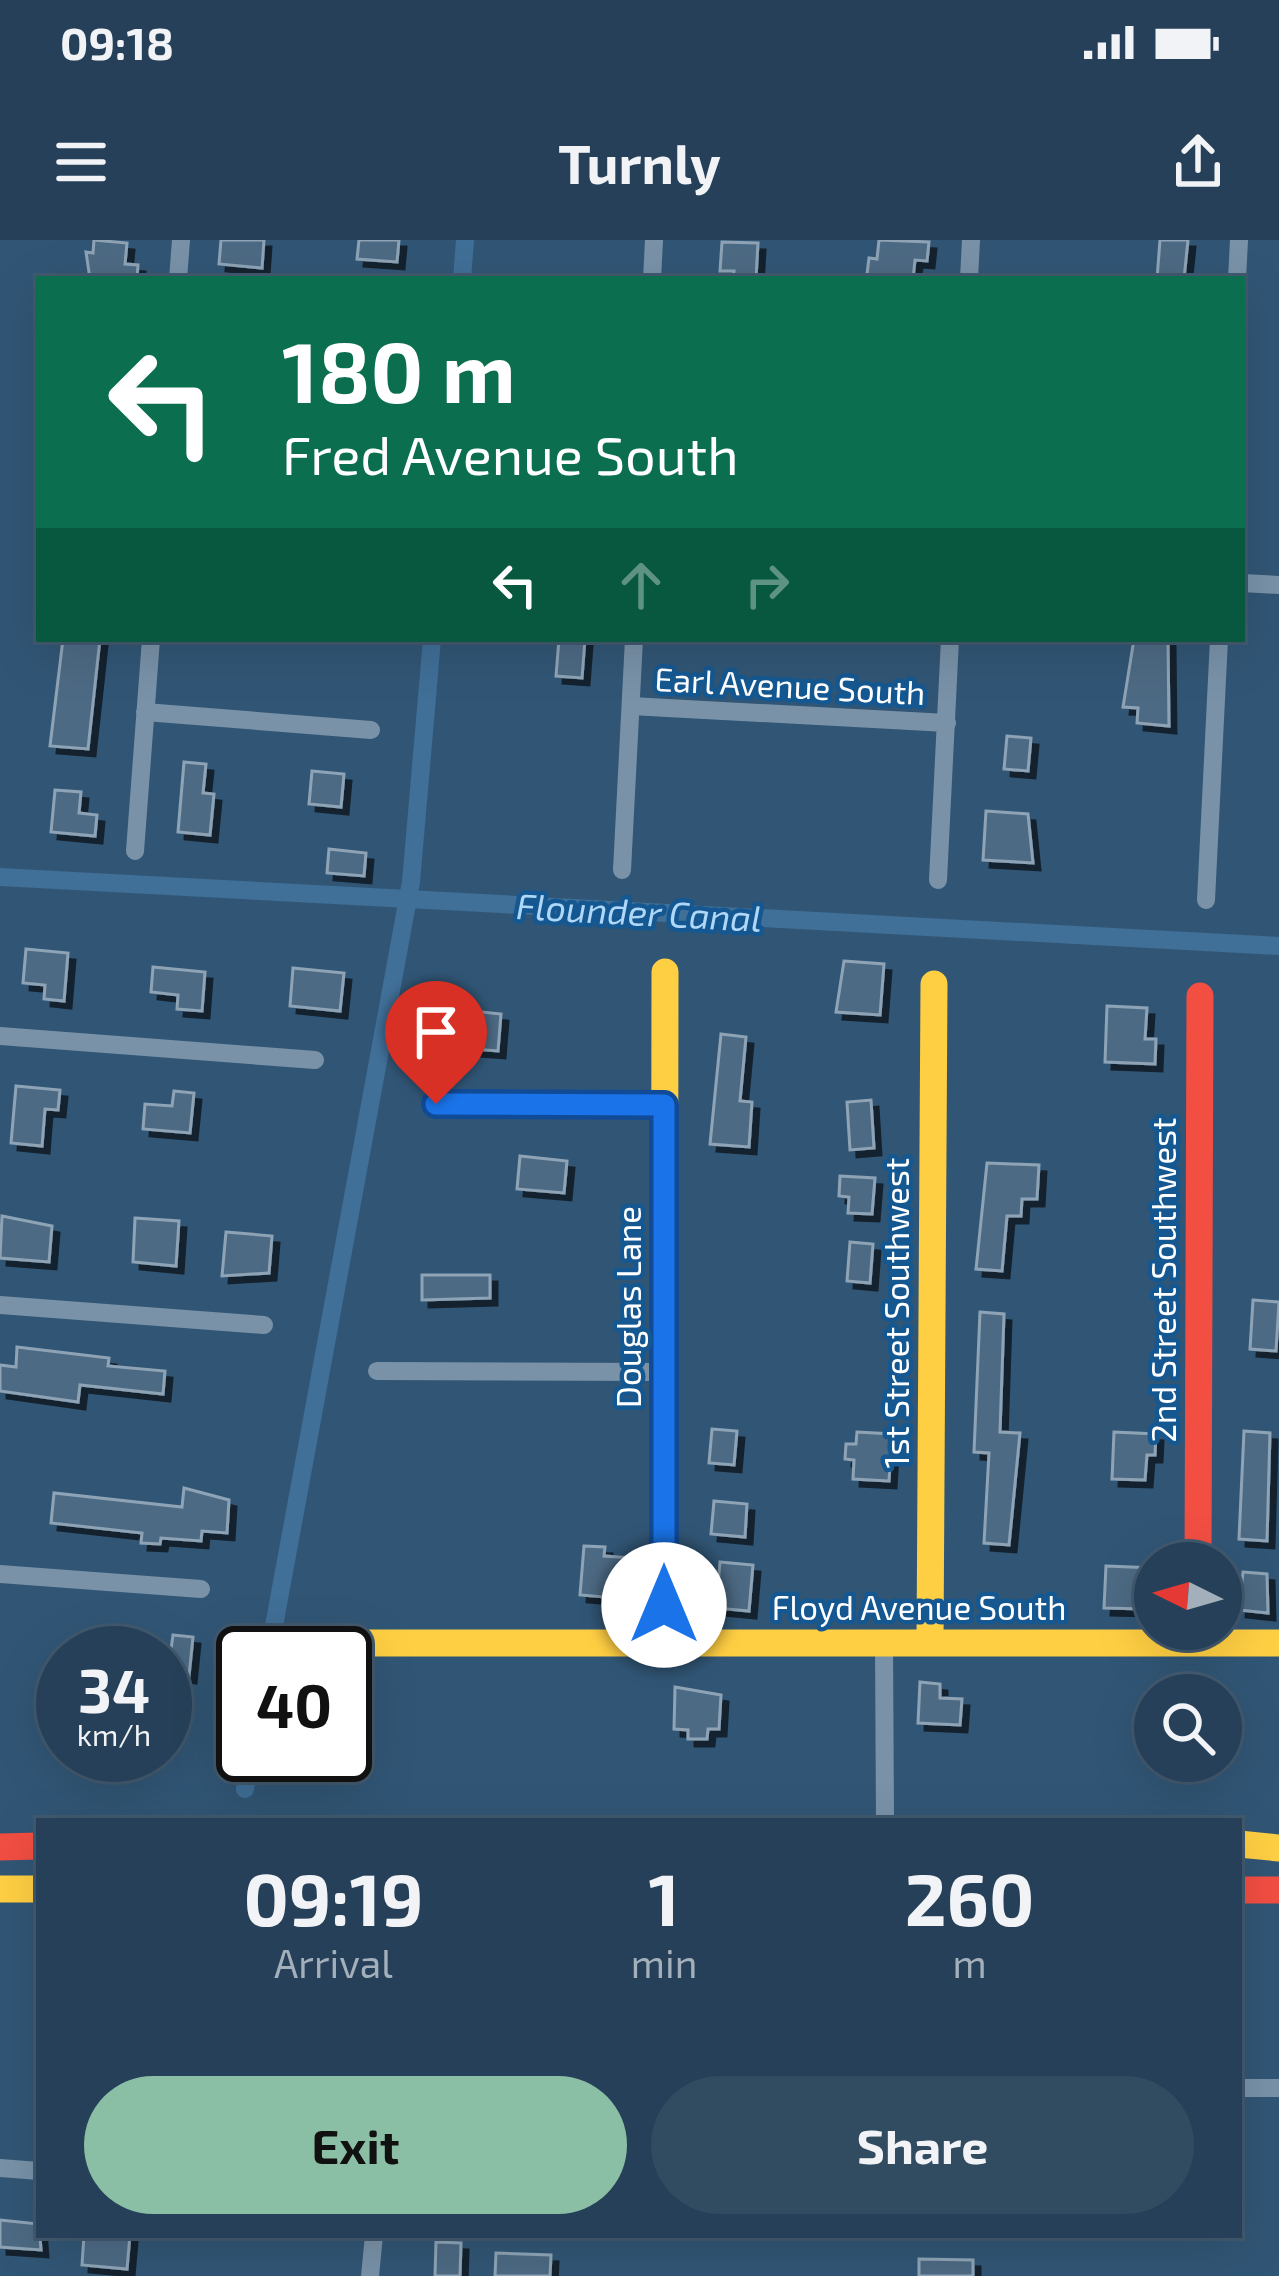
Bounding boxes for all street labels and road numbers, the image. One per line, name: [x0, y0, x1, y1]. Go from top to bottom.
street label: Earl Avenue South: [654, 658, 926, 712]
street label: 2nd Street Southwest: [1143, 1117, 1183, 1443]
street label: 1st Street Southwest: [876, 1158, 916, 1468]
street label: Douglas Lane: [608, 1206, 648, 1408]
street label: Floyd Avenue South: [772, 1587, 1066, 1627]

